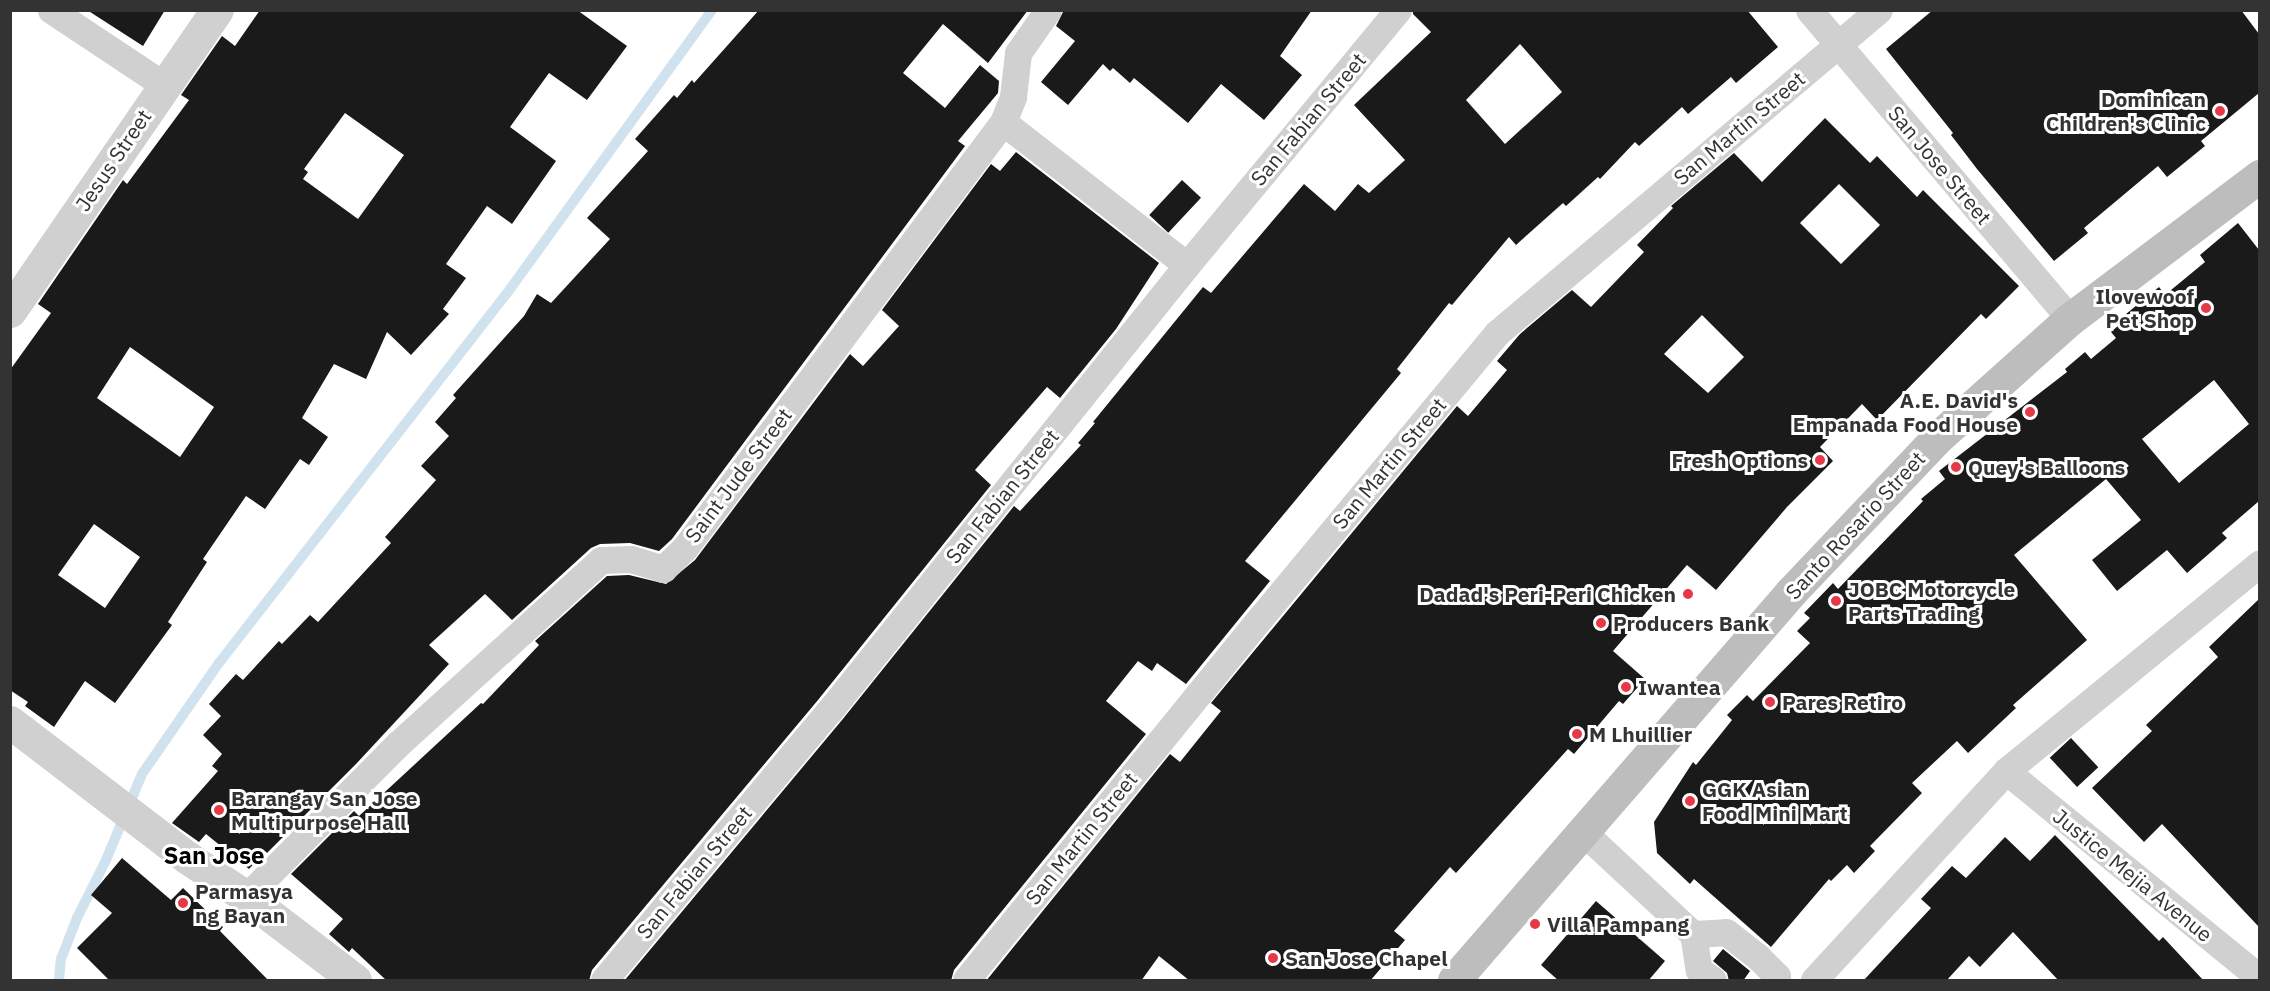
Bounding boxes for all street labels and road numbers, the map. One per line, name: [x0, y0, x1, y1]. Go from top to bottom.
street label: San Fabian Street: [1245, 47, 1371, 191]
street label: San Martin Street: [1668, 66, 1810, 190]
street label: San Jose Street: [1883, 101, 1997, 229]
street label: Jesus Street: [70, 104, 156, 216]
street label: San Martin Street: [1327, 392, 1451, 534]
street label: Saint Jude Street: [679, 403, 797, 547]
street label: San Fabian Street: [940, 424, 1064, 568]
street label: Santo Rosario Street: [1780, 446, 1930, 604]
street label: San Martin Street: [1020, 767, 1142, 909]
street label: San Fabian Street: [631, 800, 757, 944]
street label: Justice Mejia Avenue: [2048, 803, 2218, 947]

